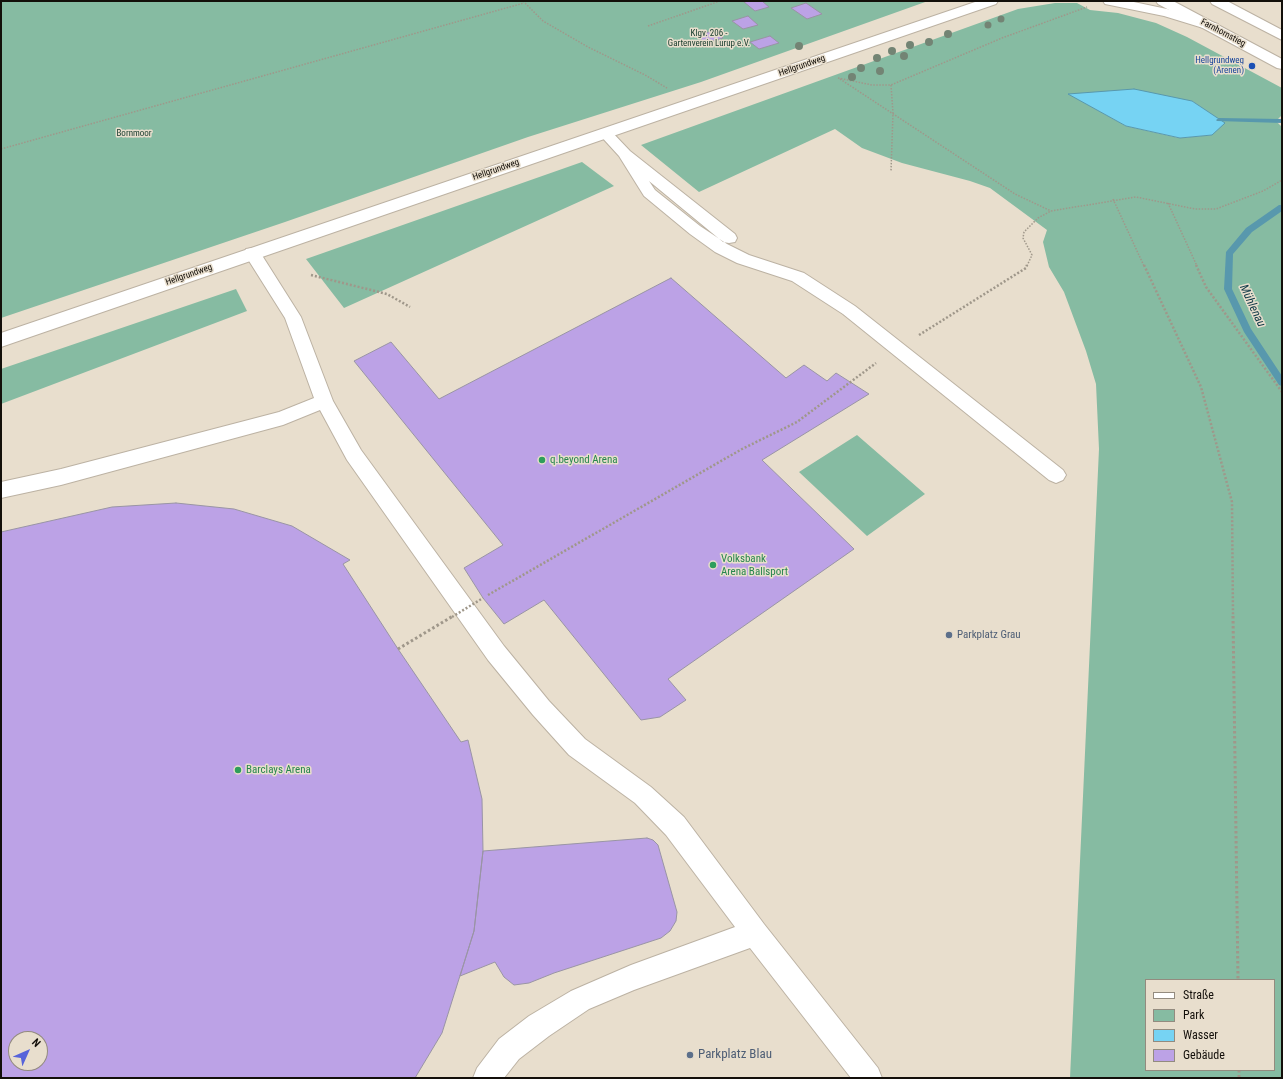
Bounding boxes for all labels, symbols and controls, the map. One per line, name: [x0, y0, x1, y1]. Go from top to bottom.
street label: Farnhornstieg: [1199, 17, 1247, 49]
park label: Klgv. 206 - Gartenverein Lurup e.V.: [668, 29, 750, 50]
street label: Hellgrundweg: [777, 53, 827, 79]
place label: Hellgrundweg (Arenen): [1195, 56, 1244, 77]
marker: Hellgrundweg (Arenen): [1247, 61, 1257, 71]
park label: Bornmoor: [116, 129, 152, 139]
street label: Hellgrundweg: [471, 157, 521, 183]
street label: Hellgrundweg: [164, 262, 214, 288]
water label: Mühlenau: [1236, 283, 1268, 329]
place label: q.beyond Arena: [550, 453, 618, 467]
marker: q.beyond Arena: [537, 455, 547, 465]
place label: Volksbank Arena Ballsport: [721, 552, 788, 578]
marker: Volksbank Arena Ballsport: [708, 560, 718, 570]
place label: Parkplatz Grau: [957, 628, 1021, 642]
marker: Parkplatz Grau: [944, 630, 954, 640]
place label: Barclays Arena: [246, 763, 311, 777]
marker: Barclays Arena: [233, 765, 243, 775]
legend: [1145, 979, 1275, 1071]
text: Straße: [1183, 988, 1214, 1002]
text: Park: [1183, 1008, 1204, 1022]
text: Wasser: [1183, 1028, 1218, 1042]
north arrow: [8, 1031, 48, 1071]
text: N: [29, 1036, 43, 1050]
place label: Parkplatz Blau: [698, 1047, 772, 1063]
text: Gebäude: [1183, 1048, 1225, 1062]
marker: Parkplatz Blau: [685, 1050, 695, 1060]

